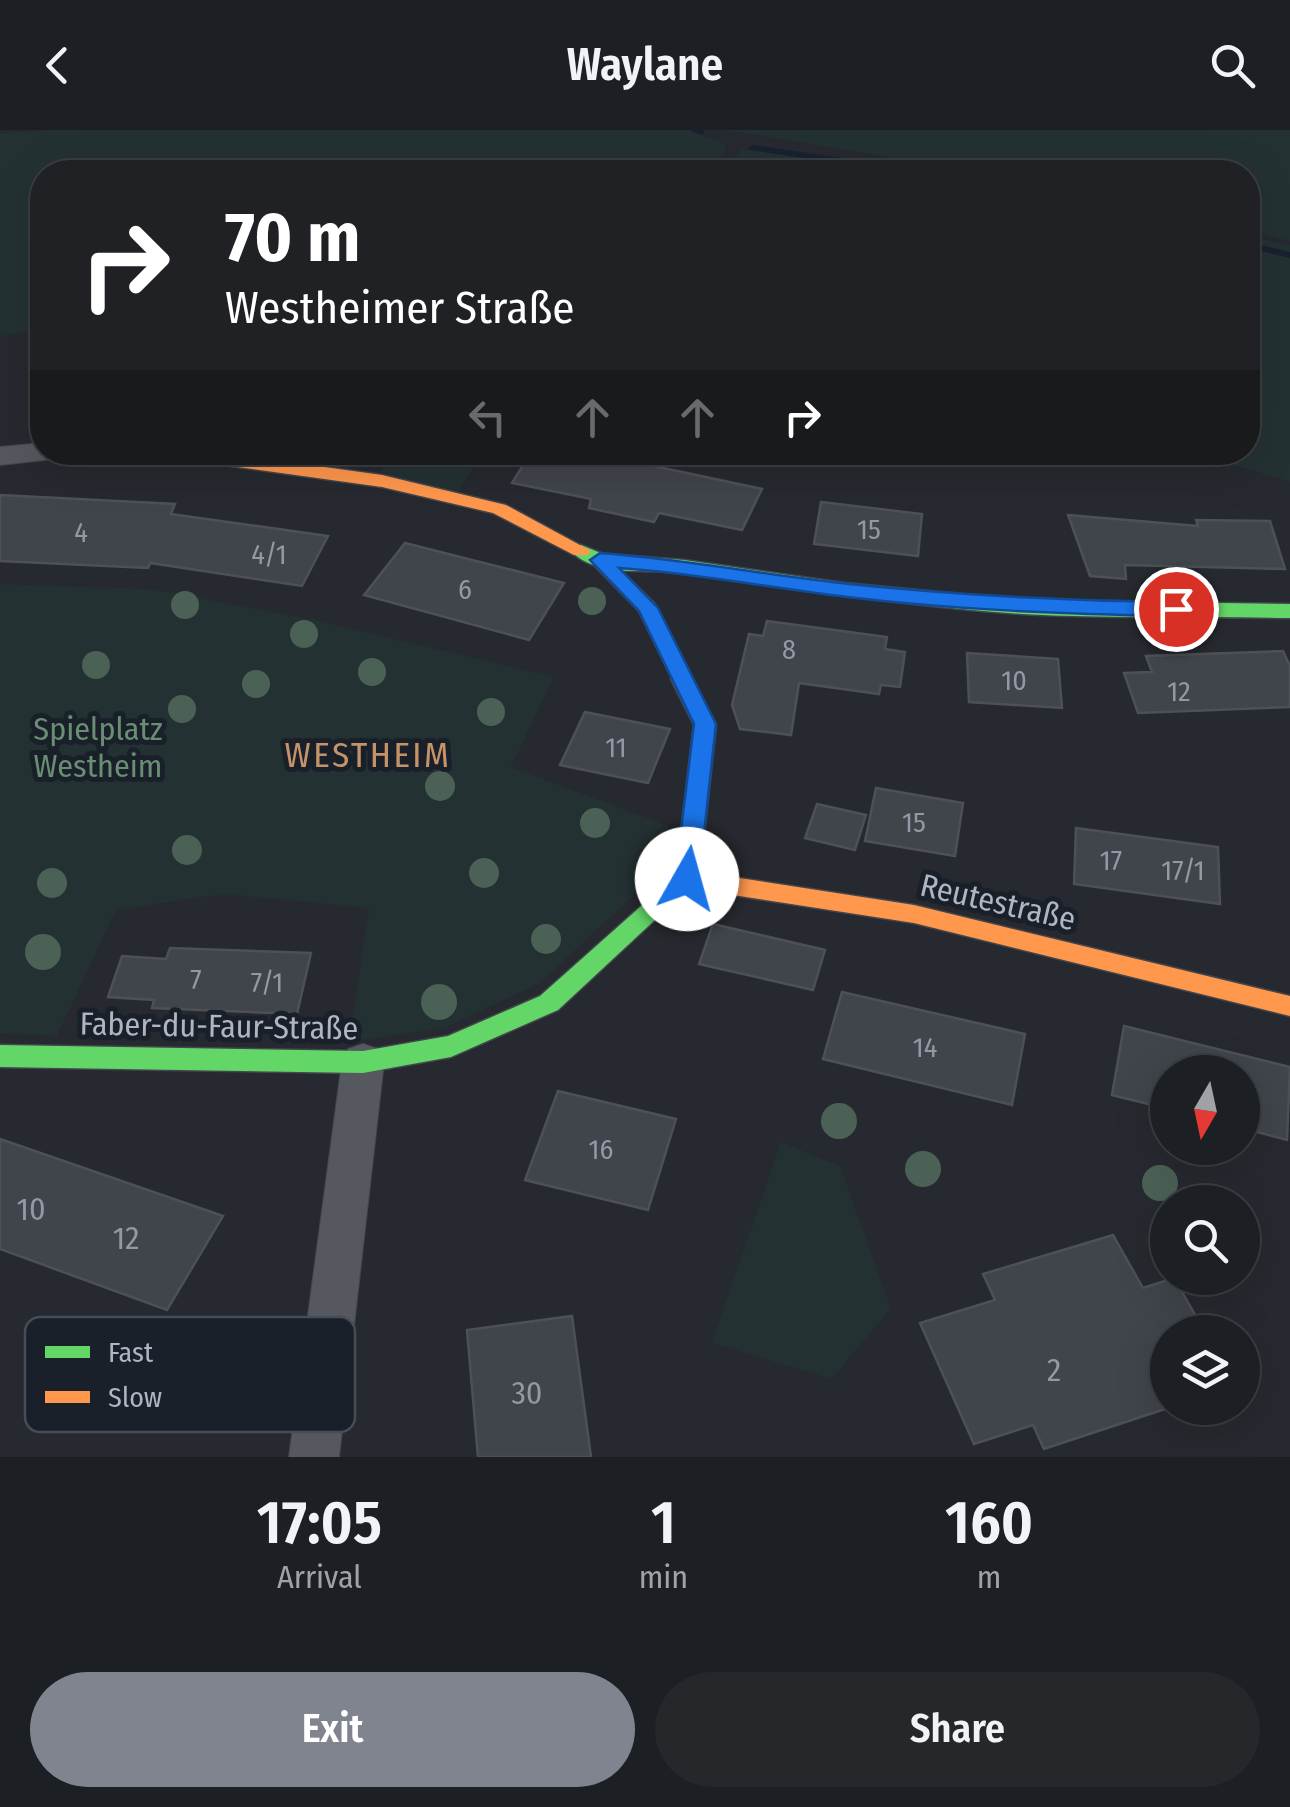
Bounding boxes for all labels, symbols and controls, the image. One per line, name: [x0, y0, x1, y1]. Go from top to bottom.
icon: back: [30, 38, 85, 93]
text: Waylane: [567, 38, 723, 92]
icon: search: [1205, 38, 1260, 93]
text: 70 m: [225, 196, 360, 280]
icon: right: [60, 200, 190, 330]
text: Westheimer Straße: [225, 281, 575, 335]
icon: left: [460, 390, 515, 445]
icon: ahead: [565, 390, 620, 445]
icon: ahead: [670, 390, 725, 445]
icon: right: [775, 390, 830, 445]
house number: 15: [857, 513, 881, 546]
house number: 4: [74, 516, 88, 549]
house number: 4/1: [251, 538, 287, 571]
pin: [1134, 567, 1219, 652]
house number: 6: [458, 573, 472, 606]
icon: arrive: [1149, 582, 1204, 637]
house number: 8: [782, 633, 796, 666]
house number: 10: [1001, 664, 1027, 697]
house number: 12: [1167, 675, 1191, 708]
park label: Spielplatz Westheim: [33, 710, 163, 785]
house number: 11: [605, 731, 627, 764]
district label: WESTHEIM: [285, 734, 451, 776]
house number: 15: [902, 806, 926, 839]
position arrow: [635, 827, 739, 931]
house number: 17: [1100, 844, 1122, 877]
house number: 17/1: [1161, 854, 1205, 887]
street label: Reutestraße: [917, 866, 1079, 938]
house number: 7: [190, 963, 202, 996]
house number: 7/1: [251, 966, 283, 999]
street label: Faber-du-Faur-Straße: [79, 1005, 359, 1047]
house number: 14: [913, 1031, 937, 1064]
north arrow: [1150, 1055, 1260, 1165]
map controls: [1150, 1055, 1260, 1425]
house number: 16: [589, 1133, 613, 1166]
button: search: [1150, 1185, 1260, 1295]
house number: 10: [16, 1190, 46, 1228]
house number: 12: [113, 1219, 139, 1257]
button: layers: [1150, 1315, 1260, 1425]
legend: [25, 1317, 355, 1432]
text: Fast: [108, 1336, 154, 1369]
house number: 2: [1047, 1351, 1061, 1389]
house number: 30: [511, 1374, 543, 1412]
text: Slow: [108, 1381, 162, 1414]
text: 17:05: [257, 1487, 382, 1559]
text: 1: [651, 1487, 676, 1559]
text: 160: [945, 1487, 1033, 1559]
text: Arrival: [277, 1558, 362, 1596]
text: min: [639, 1558, 688, 1596]
text: m: [977, 1558, 1001, 1596]
button: Exit: [30, 1672, 635, 1787]
button: Share: [655, 1672, 1260, 1787]

